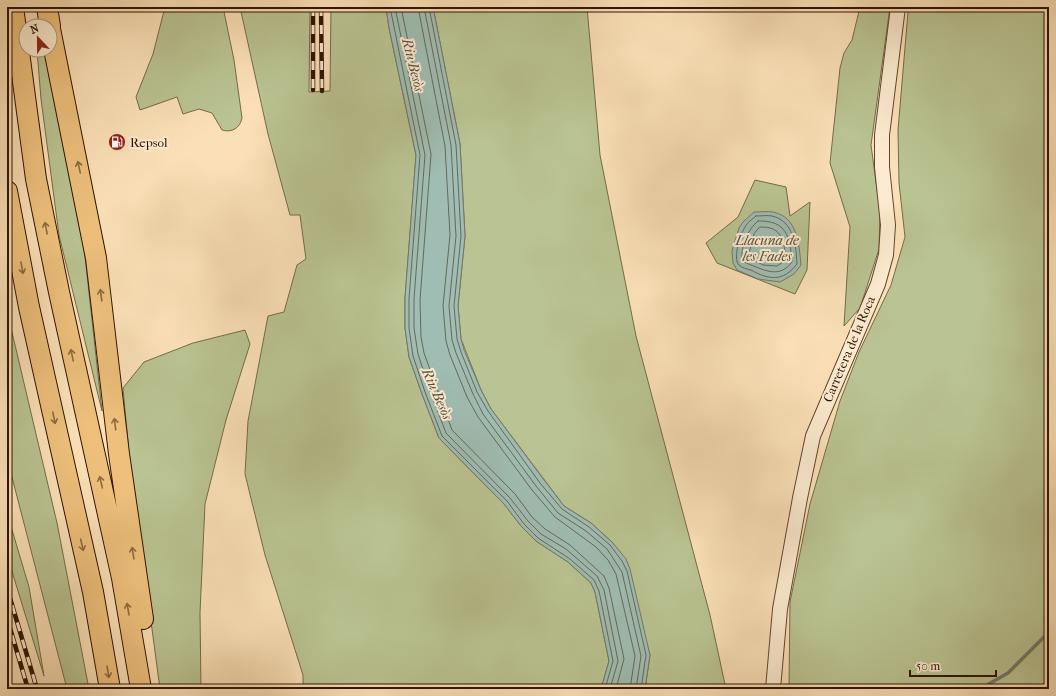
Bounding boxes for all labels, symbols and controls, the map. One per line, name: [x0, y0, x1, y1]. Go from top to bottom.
north arrow: [18, 18, 58, 58]
text: N: [28, 21, 41, 37]
water label: Riu Besòs: [398, 36, 428, 94]
fuel station icon: Repsol: [107, 132, 127, 152]
place label: Repsol: [130, 135, 168, 150]
one-way arrow: [74, 161, 82, 174]
one-way arrow: [42, 222, 50, 235]
water label: Llacuna de les Fades: [734, 232, 799, 265]
one-way arrow: [18, 261, 26, 274]
one-way arrow: [97, 289, 105, 302]
street label: Carretera de la Roca: [820, 293, 879, 404]
one-way arrow: [68, 349, 76, 362]
water label: Riu Besòs: [418, 365, 456, 423]
one-way arrow: [50, 411, 58, 424]
one-way arrow: [111, 418, 119, 431]
one-way arrow: [97, 476, 105, 489]
one-way arrow: [79, 538, 87, 551]
one-way arrow: [129, 547, 137, 560]
one-way arrow: [124, 603, 132, 616]
scale bar: [910, 652, 996, 678]
text: 50 m: [916, 659, 940, 673]
one-way arrow: [104, 665, 112, 678]

